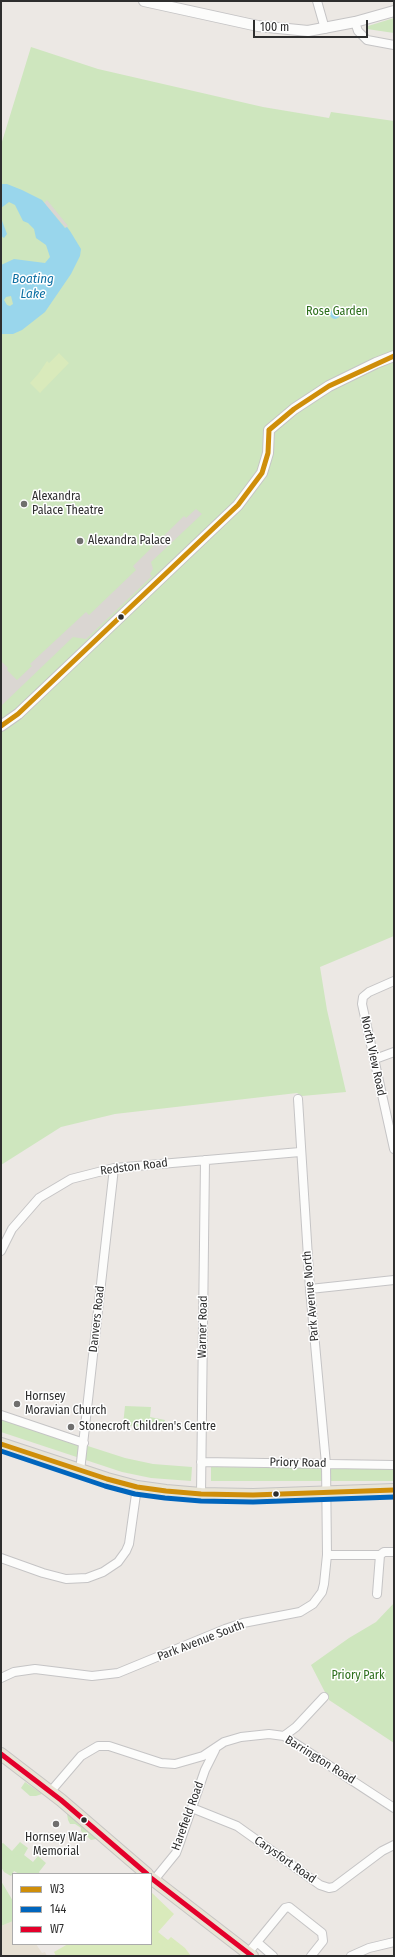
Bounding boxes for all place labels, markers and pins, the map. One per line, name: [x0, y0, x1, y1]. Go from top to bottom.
place label: Alexandra Palace Theatre: [32, 490, 103, 518]
marker: Alexandra Palace Theatre: [19, 499, 29, 509]
place label: Alexandra Palace: [88, 534, 171, 548]
marker: Alexandra Palace: [75, 536, 85, 546]
unlabelled marker: [116, 612, 126, 622]
place label: Hornsey Moravian Church: [25, 1390, 107, 1418]
marker: Hornsey Moravian Church: [12, 1399, 22, 1409]
place label: Stonecroft Children's Centre: [79, 1420, 216, 1434]
marker: Stonecroft Children's Centre: [66, 1422, 76, 1432]
unlabelled marker: [271, 1489, 281, 1499]
unlabelled marker: [79, 1815, 89, 1825]
marker: Hornsey War Memorial: [51, 1819, 61, 1829]
place label: Hornsey War Memorial: [25, 1831, 87, 1859]

